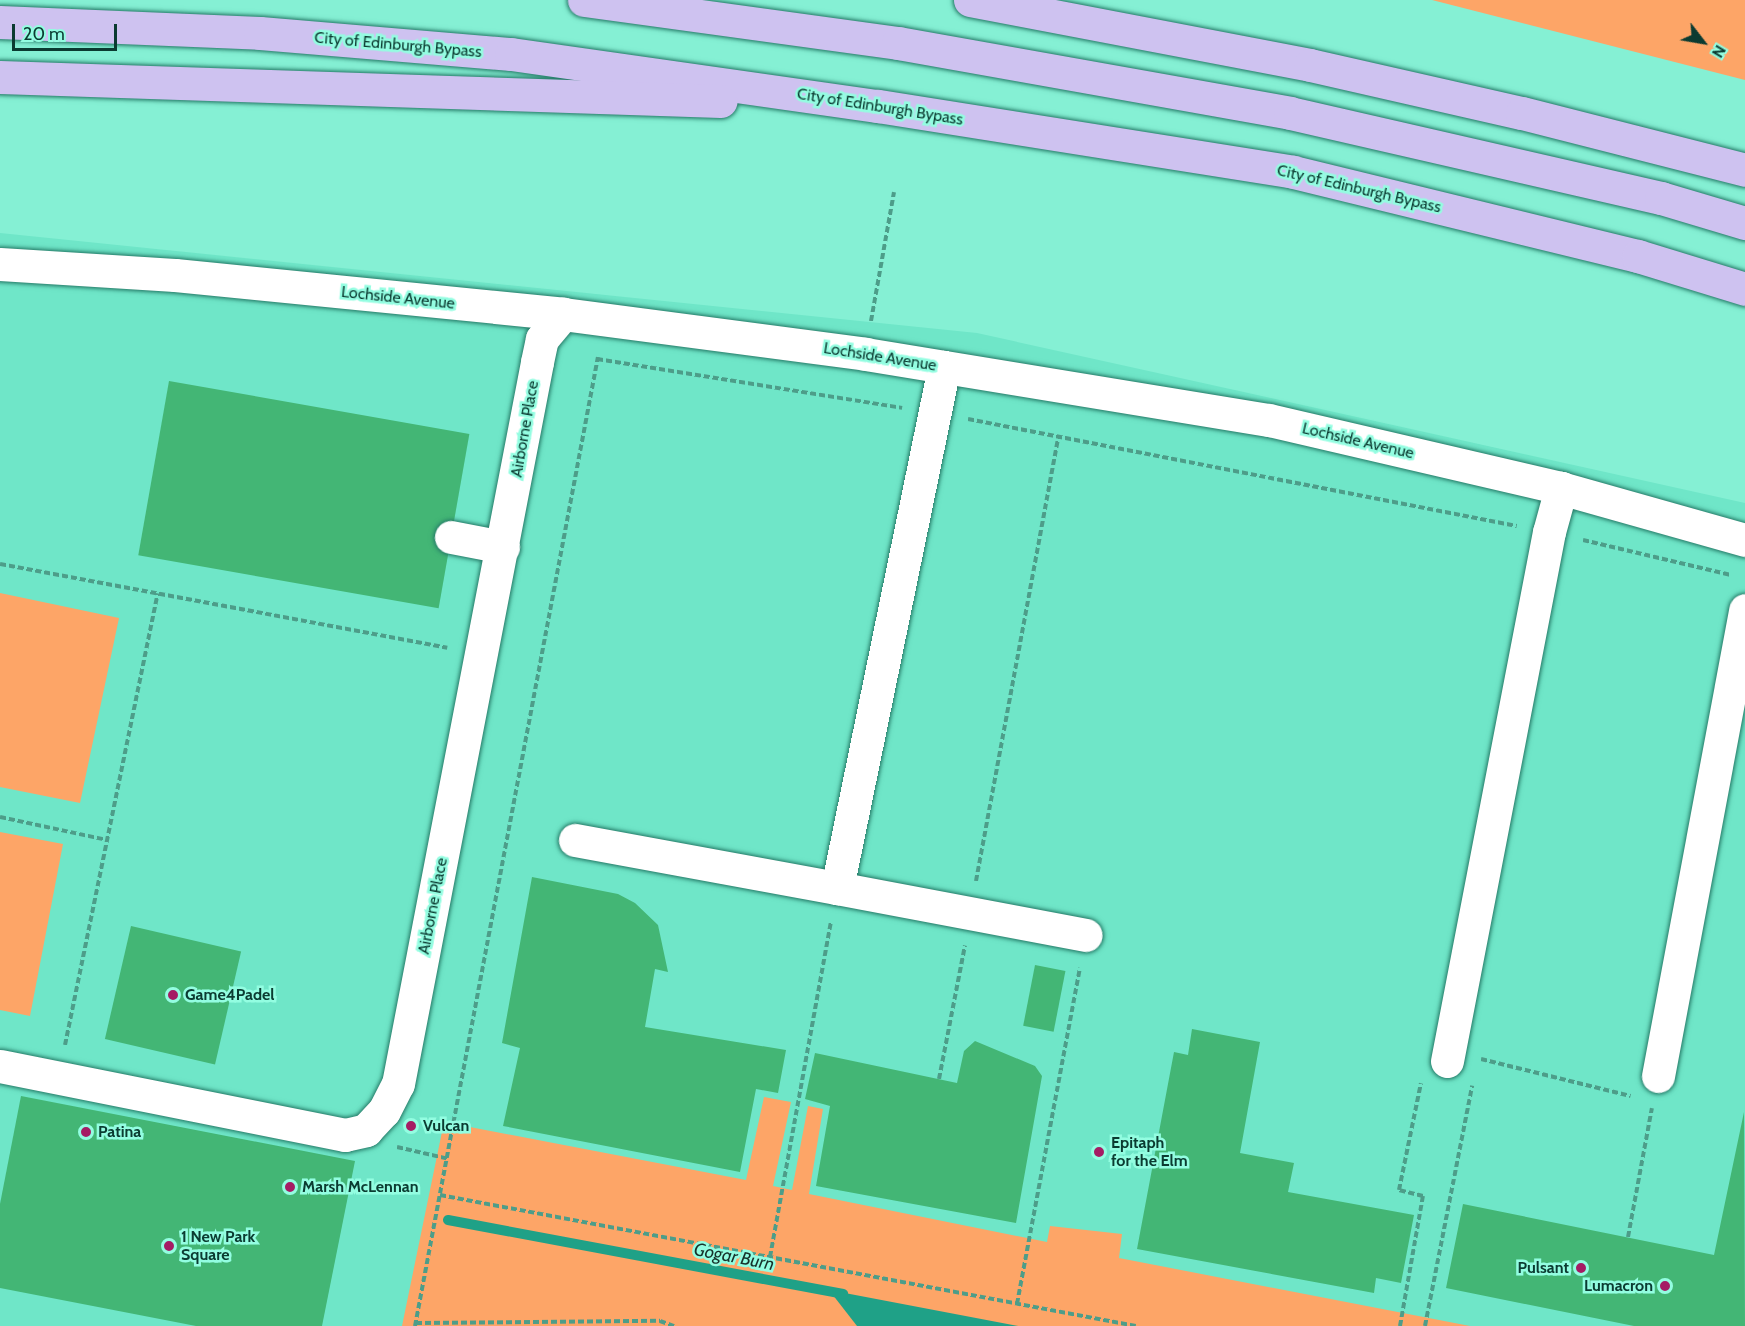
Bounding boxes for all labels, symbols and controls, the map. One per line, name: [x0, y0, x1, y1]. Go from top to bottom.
scale bar: [15, 12, 120, 50]
north arrow: [1673, 12, 1733, 72]
text: 20 m: [23, 23, 65, 45]
street label: City of Edinburgh Bypass: [314, 28, 482, 62]
text: N: [1708, 42, 1730, 61]
street label: City of Edinburgh Bypass: [796, 84, 964, 130]
street label: City of Edinburgh Bypass: [1275, 161, 1443, 217]
street label: Lochside Avenue: [340, 282, 456, 314]
street label: Lochside Avenue: [822, 339, 938, 375]
street label: Airborne Place: [507, 379, 543, 479]
street label: Lochside Avenue: [1300, 419, 1416, 463]
street label: Airborne Place: [414, 856, 452, 956]
place label: Game4Padel: [185, 985, 275, 1005]
marker: Game4Padel: [166, 988, 180, 1002]
place label: Vulcan: [423, 1116, 469, 1136]
marker: Vulcan: [404, 1119, 418, 1133]
place label: Patina: [98, 1122, 141, 1142]
marker: Patina: [79, 1125, 93, 1139]
place label: Epitaph for the Elm: [1111, 1133, 1188, 1171]
marker: Epitaph for the Elm: [1092, 1145, 1106, 1159]
place label: Marsh McLennan: [302, 1177, 419, 1197]
marker: Marsh McLennan: [283, 1180, 297, 1194]
place label: 1 New Park Square: [181, 1227, 255, 1265]
marker: 1 New Park Square: [162, 1239, 176, 1253]
water label: Gogar Burn: [692, 1239, 776, 1275]
place label: Pulsant: [1518, 1258, 1569, 1278]
marker: Pulsant: [1574, 1261, 1588, 1275]
place label: Lumacron: [1584, 1276, 1653, 1296]
marker: Lumacron: [1658, 1279, 1672, 1293]

